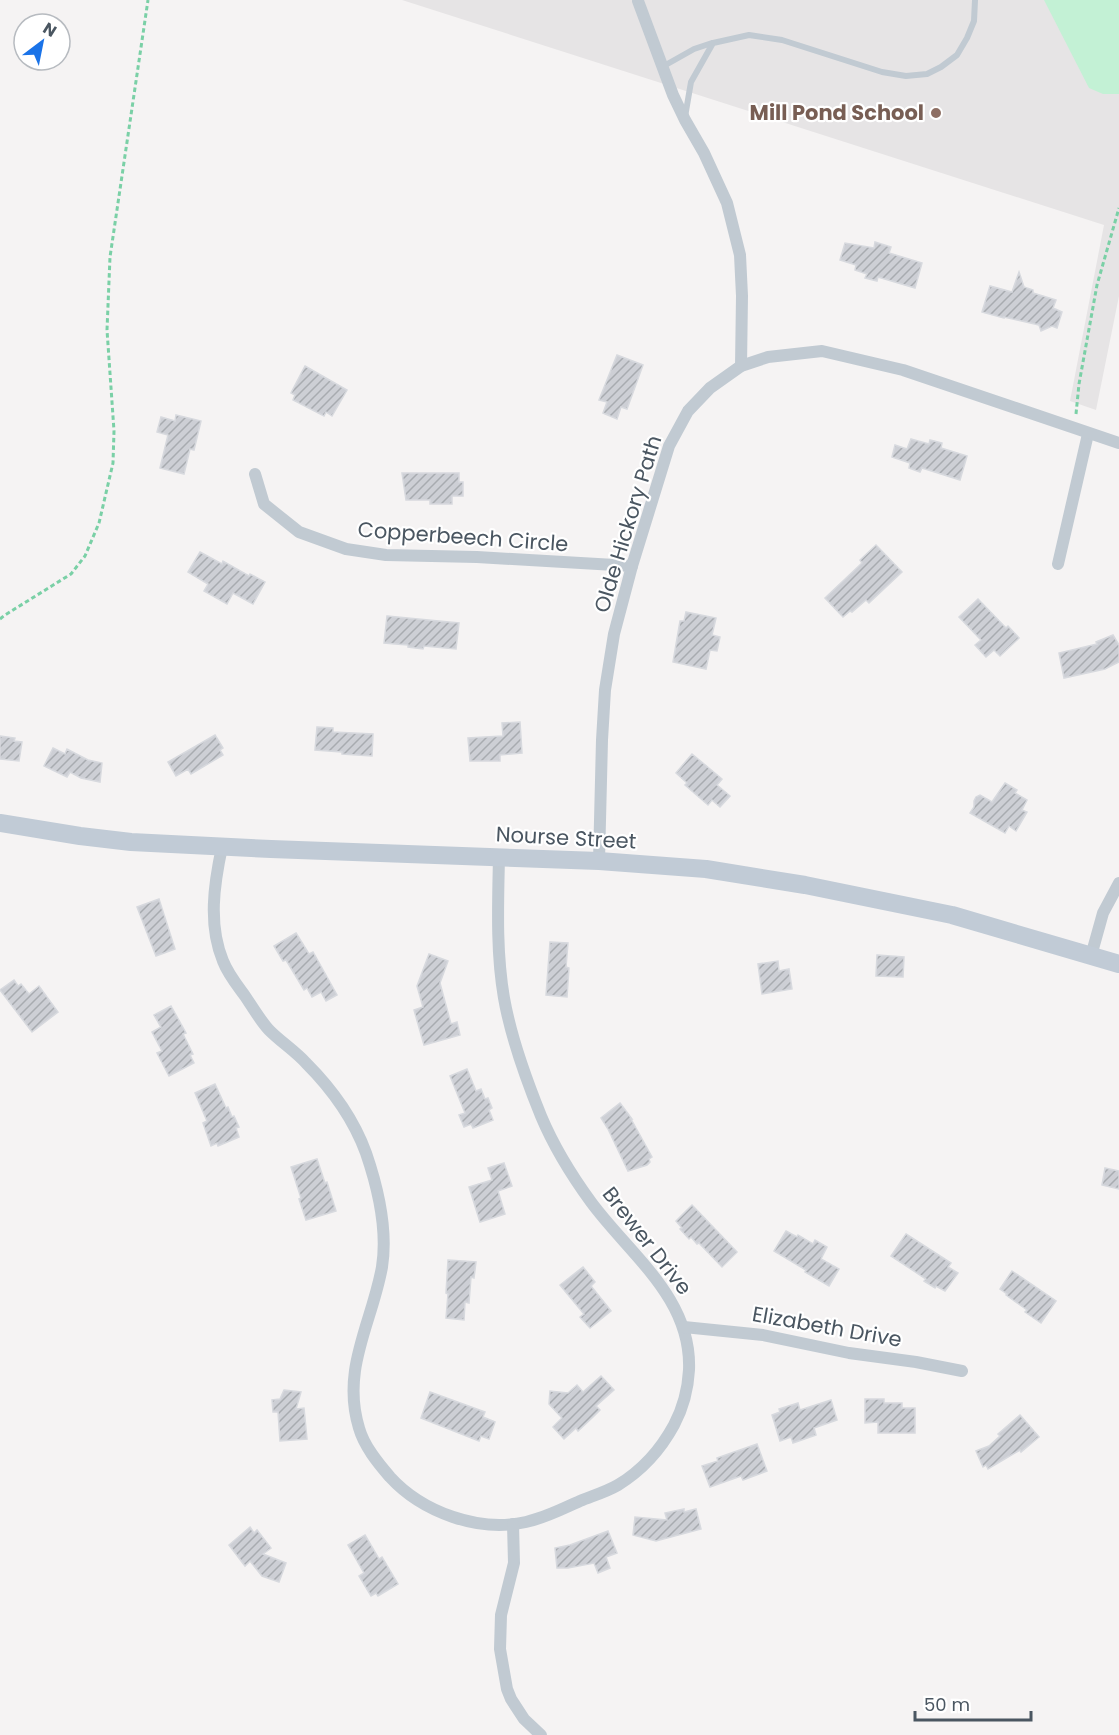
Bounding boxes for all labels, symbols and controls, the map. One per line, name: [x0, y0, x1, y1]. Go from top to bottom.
north arrow: [12, 12, 72, 72]
text: N: [38, 17, 61, 43]
place label: Mill Pond School: [750, 98, 924, 127]
marker: Mill Pond School: [929, 106, 943, 120]
street label: Olde Hickory Path: [587, 432, 668, 616]
street label: Copperbeech Circle: [357, 515, 569, 558]
street label: Nourse Street: [495, 819, 637, 856]
street label: Brewer Drive: [596, 1181, 699, 1301]
street label: Elizabeth Drive: [750, 1299, 904, 1354]
scale bar: [915, 1684, 1030, 1722]
text: 50 m: [924, 1692, 970, 1717]

